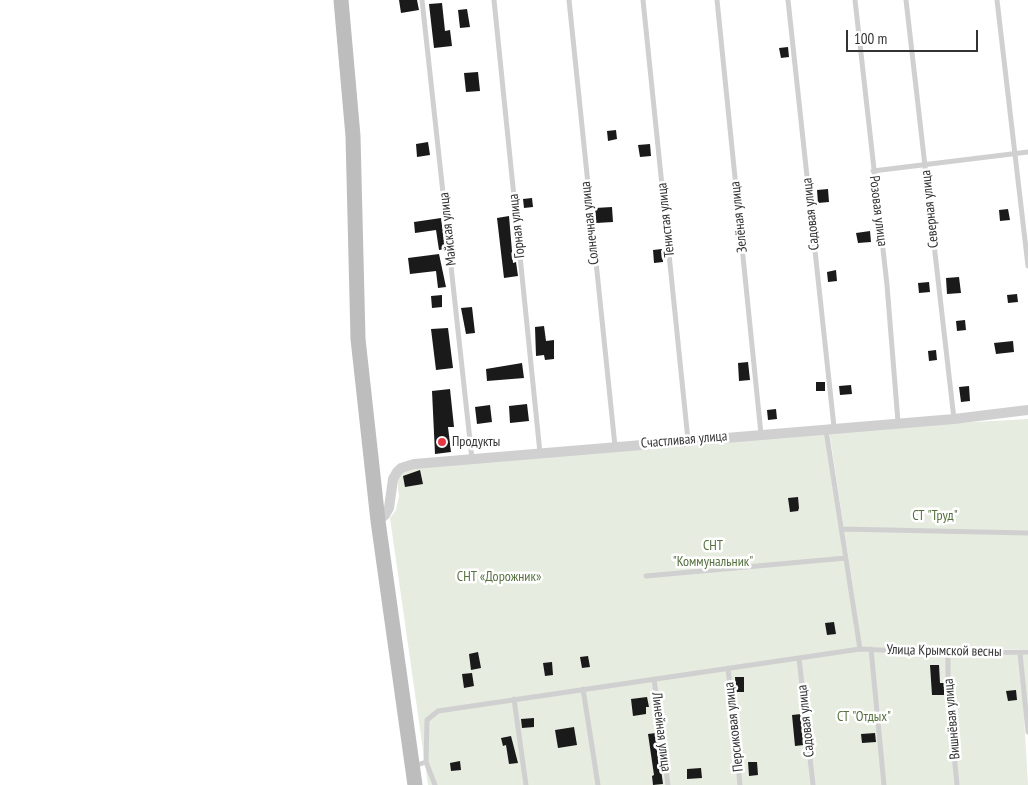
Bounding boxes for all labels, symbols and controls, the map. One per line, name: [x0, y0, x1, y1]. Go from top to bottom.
scale bar: [848, 20, 980, 52]
text: 100 m: [854, 29, 887, 48]
street label: Северная улица: [918, 169, 942, 249]
street label: Розовая улица: [865, 175, 891, 247]
street label: Садовая улица: [799, 177, 823, 251]
street label: Солнечная улица: [577, 180, 603, 266]
street label: Зелёная улица: [727, 180, 751, 254]
street label: Тенистая улица: [654, 182, 678, 258]
street label: Майская улица: [436, 191, 460, 267]
street label: Горная улица: [505, 193, 529, 259]
street label: Счастливая улица: [640, 428, 728, 452]
place label: Продукты: [452, 434, 500, 450]
marker: Продукты: [436, 436, 448, 448]
park label: СТ "Труд": [912, 508, 958, 524]
park label: СНТ "Коммунальник": [673, 538, 753, 570]
park label: СНТ «Дорожник»: [457, 569, 541, 585]
street label: Улица Крымской весны: [886, 642, 1002, 660]
street label: Вишнёвая улица: [940, 678, 964, 760]
street label: Персиковая улица: [721, 681, 747, 773]
street label: Садовая улица: [794, 684, 818, 758]
street label: Линейная улица: [648, 691, 674, 773]
park label: СТ "Отдых": [837, 709, 891, 725]

